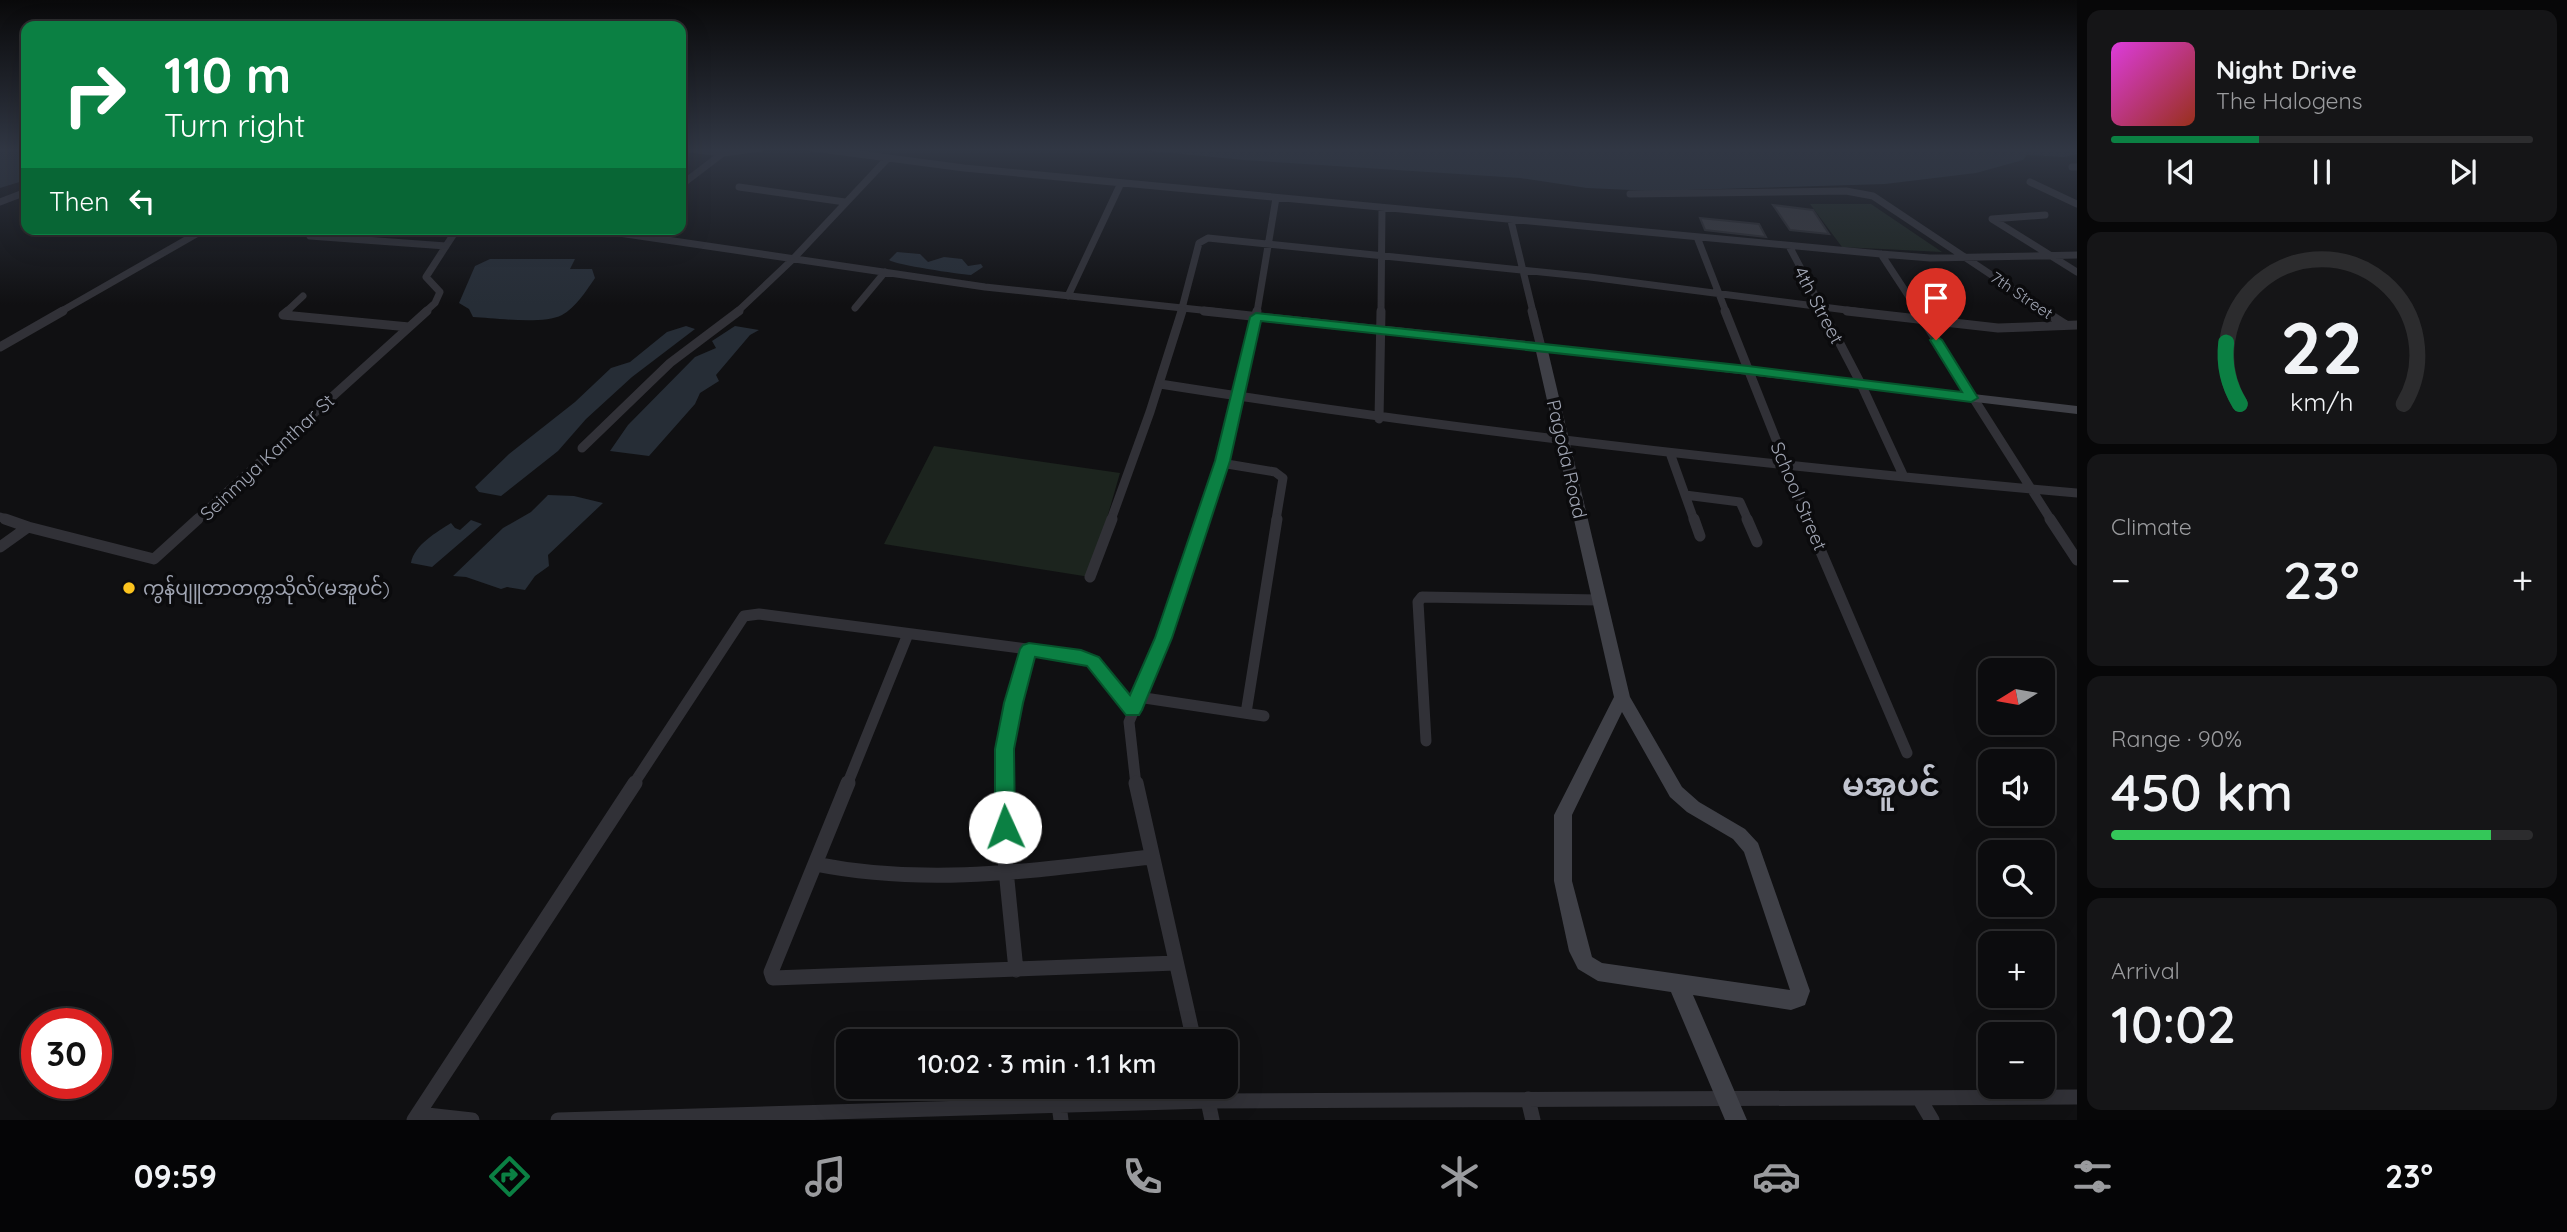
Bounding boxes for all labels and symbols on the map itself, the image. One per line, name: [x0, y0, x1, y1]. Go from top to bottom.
street label: 4th Street: [1789, 262, 1849, 348]
street label: 7th Street: [1987, 267, 2057, 323]
pin: [1906, 268, 1966, 340]
street label: Seinmya Kanthar St: [195, 389, 339, 525]
street label: Pagoda Road: [1542, 397, 1592, 521]
street label: School Street: [1765, 438, 1833, 554]
place label: ကွန်ပျူတာတက္ကသိုလ်(မအူပင်): [143, 574, 390, 605]
marker: ကွန်ပျူတာတက္ကသိုလ်(မအူပင်): [121, 580, 137, 596]
north arrow: [1978, 658, 2054, 735]
district label: မအူပင်: [1842, 763, 1940, 811]
position arrow: [968, 790, 1042, 864]
speed limit sign: 30: [21, 1008, 112, 1099]

